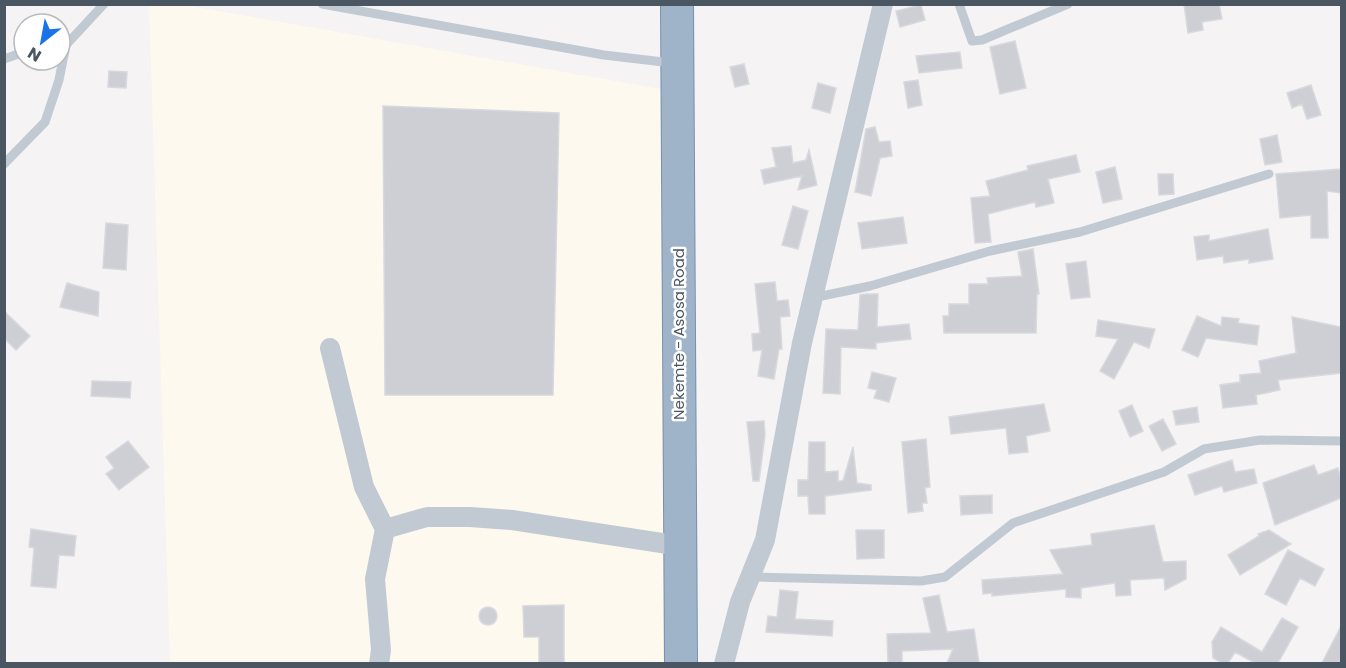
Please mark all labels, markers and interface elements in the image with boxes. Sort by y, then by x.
north arrow [12,12,72,72]
text: N [23,41,46,67]
street label: Nekemte - Asosa Road [668,248,689,420]

